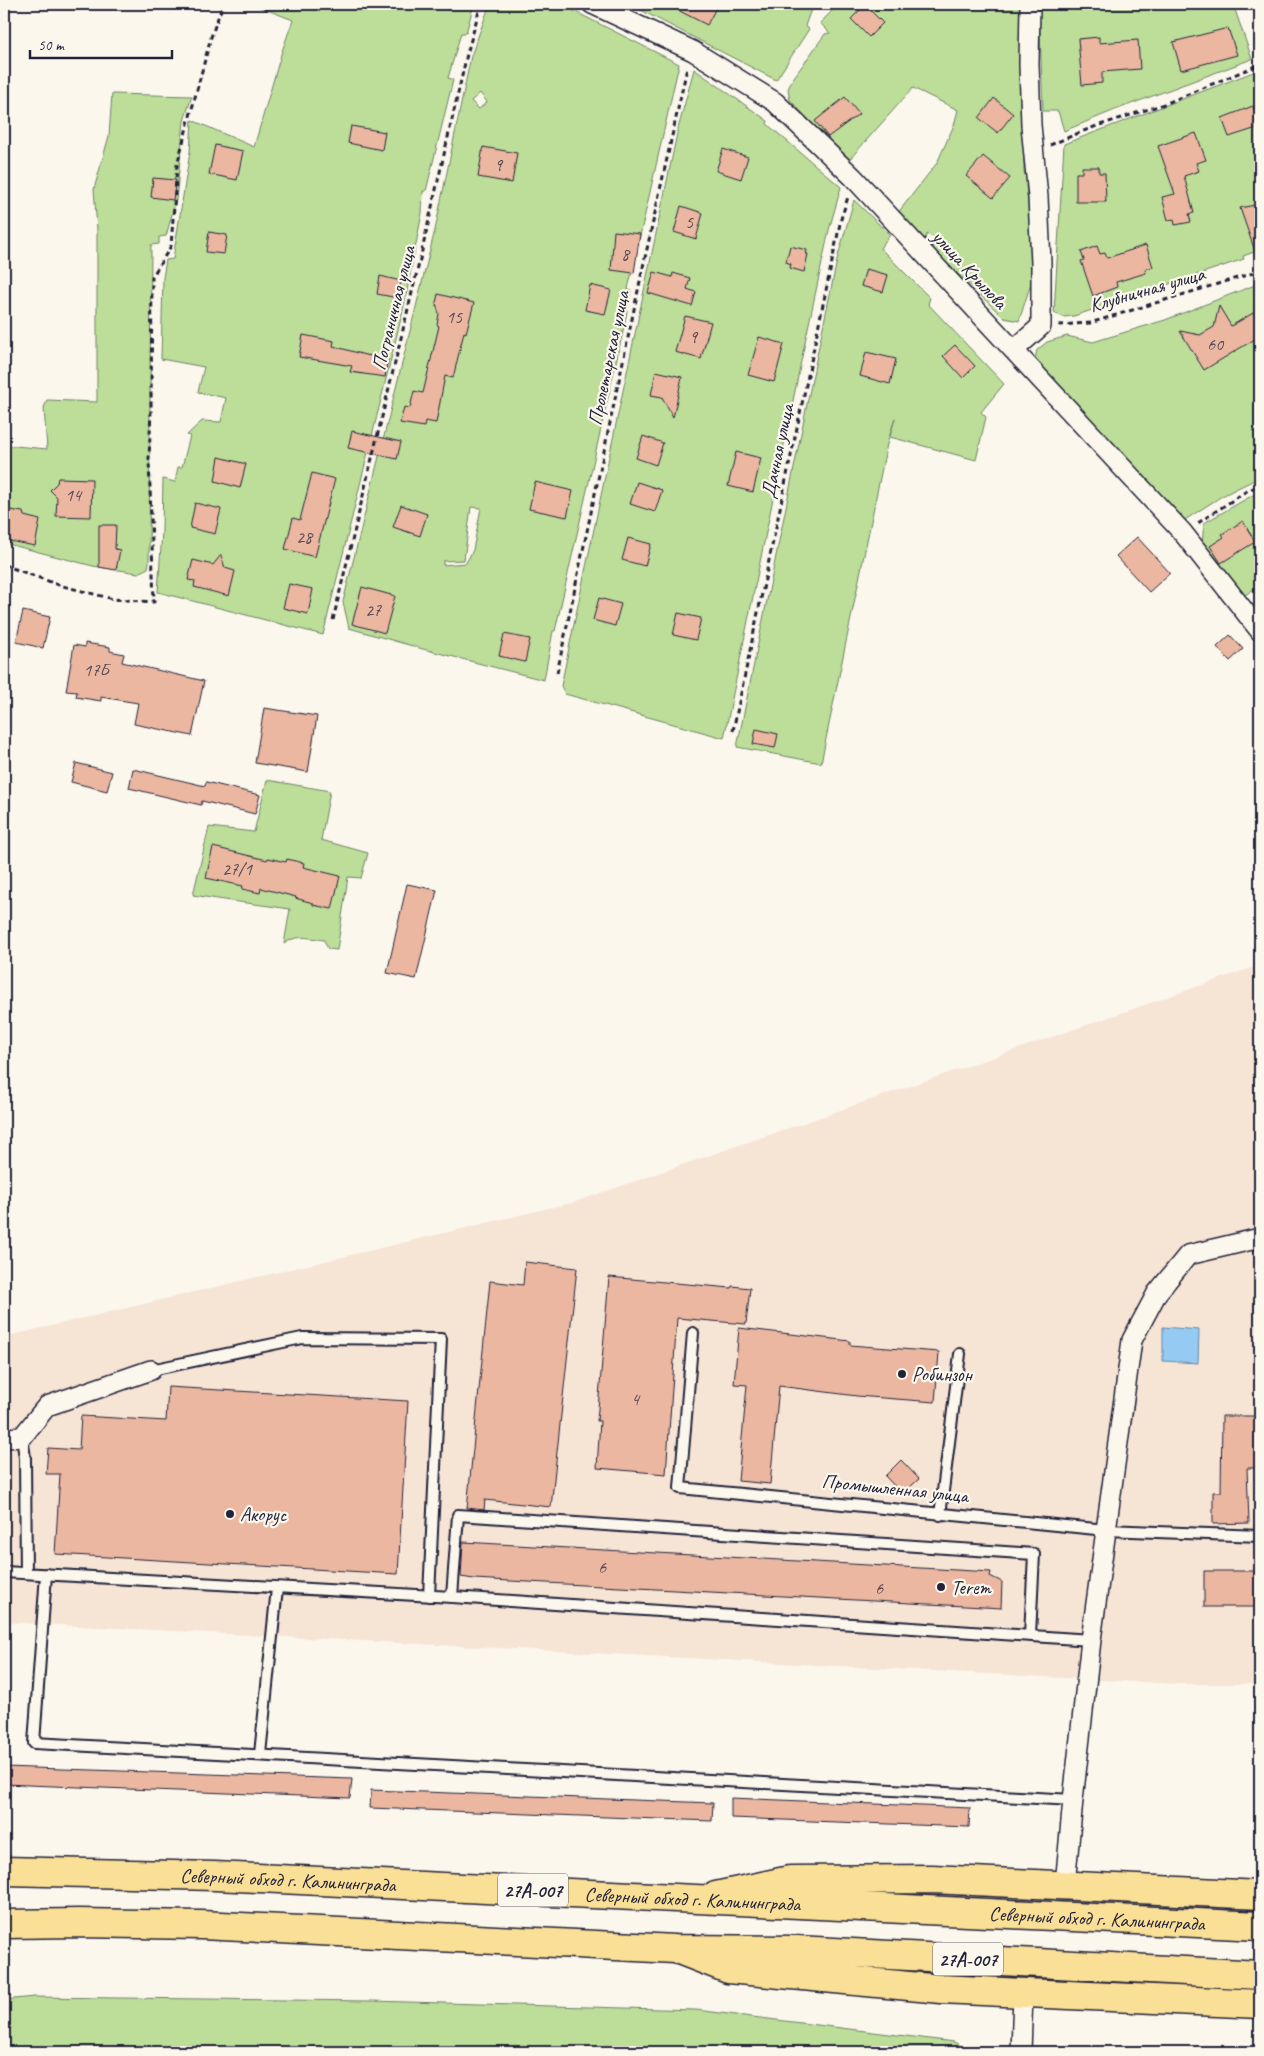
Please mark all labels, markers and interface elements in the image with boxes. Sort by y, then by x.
scale bar [30,28,172,60]
text: 50 m [38,36,65,55]
house number: 9 [494,154,504,176]
house number: 5 [685,211,694,233]
street label: улица Крылова [926,224,1014,316]
street label: Пограничная улица [366,242,421,373]
house number: 8 [621,243,631,265]
street label: Клубничная улица [1087,261,1209,318]
street label: Пролетарская улица [582,287,635,428]
house number: 15 [446,306,463,328]
house number: 9 [689,326,699,348]
house number: 60 [1207,333,1225,355]
street label: Дачная улица [755,400,800,500]
house number: 14 [65,484,83,506]
house number: 28 [296,526,314,548]
house number: 27 [365,599,382,621]
house number: 17Б [83,659,112,681]
house number: 27/1 [222,858,253,880]
place label: Робинзон [912,1362,974,1387]
marker: Робинзон [896,1368,908,1380]
house number: 4 [631,1388,641,1410]
street label: Промышленная улица [821,1468,971,1509]
place label: Акорус [240,1502,287,1527]
marker: Акорус [224,1508,236,1520]
house number: 6 [598,1556,607,1578]
place label: Terem [951,1575,993,1600]
house number: 6 [875,1577,884,1599]
marker: Terem [935,1581,947,1593]
street label: Северный обход г. Калининграда [180,1863,398,1898]
road number: 27А-007 [498,1874,568,1906]
street label: Северный обход г. Калининграда [584,1882,803,1917]
street label: Северный обход г. Калининграда [989,1901,1207,1936]
road number: 27А-007 [933,1942,1003,1976]

